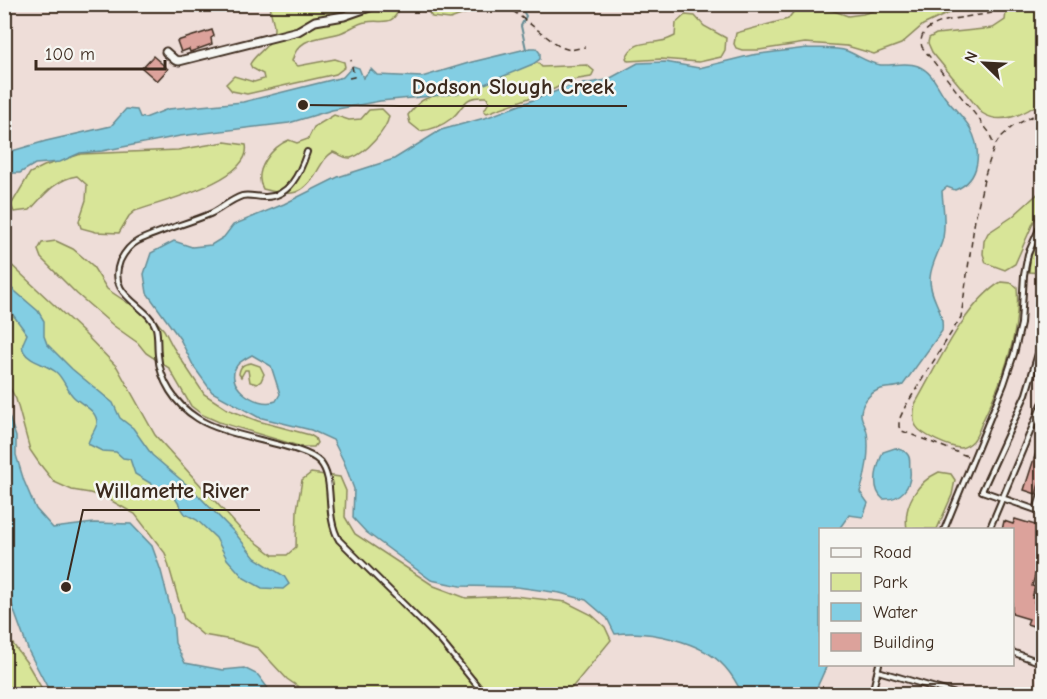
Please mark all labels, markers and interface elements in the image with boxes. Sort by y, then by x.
scale bar [36,33,165,71]
north arrow [954,33,1014,93]
text: 100 m [45,44,95,65]
text: N [961,49,982,66]
callout: Dodson Slough Creek [400,66,627,106]
text: Dodson Slough Creek [412,74,614,100]
callout: Willamette River [83,470,260,510]
text: Willamette River [95,478,249,504]
legend [819,528,1014,666]
text: Road [873,542,912,563]
text: Park [873,572,908,593]
text: Water [873,602,918,623]
text: Building [873,632,935,653]

